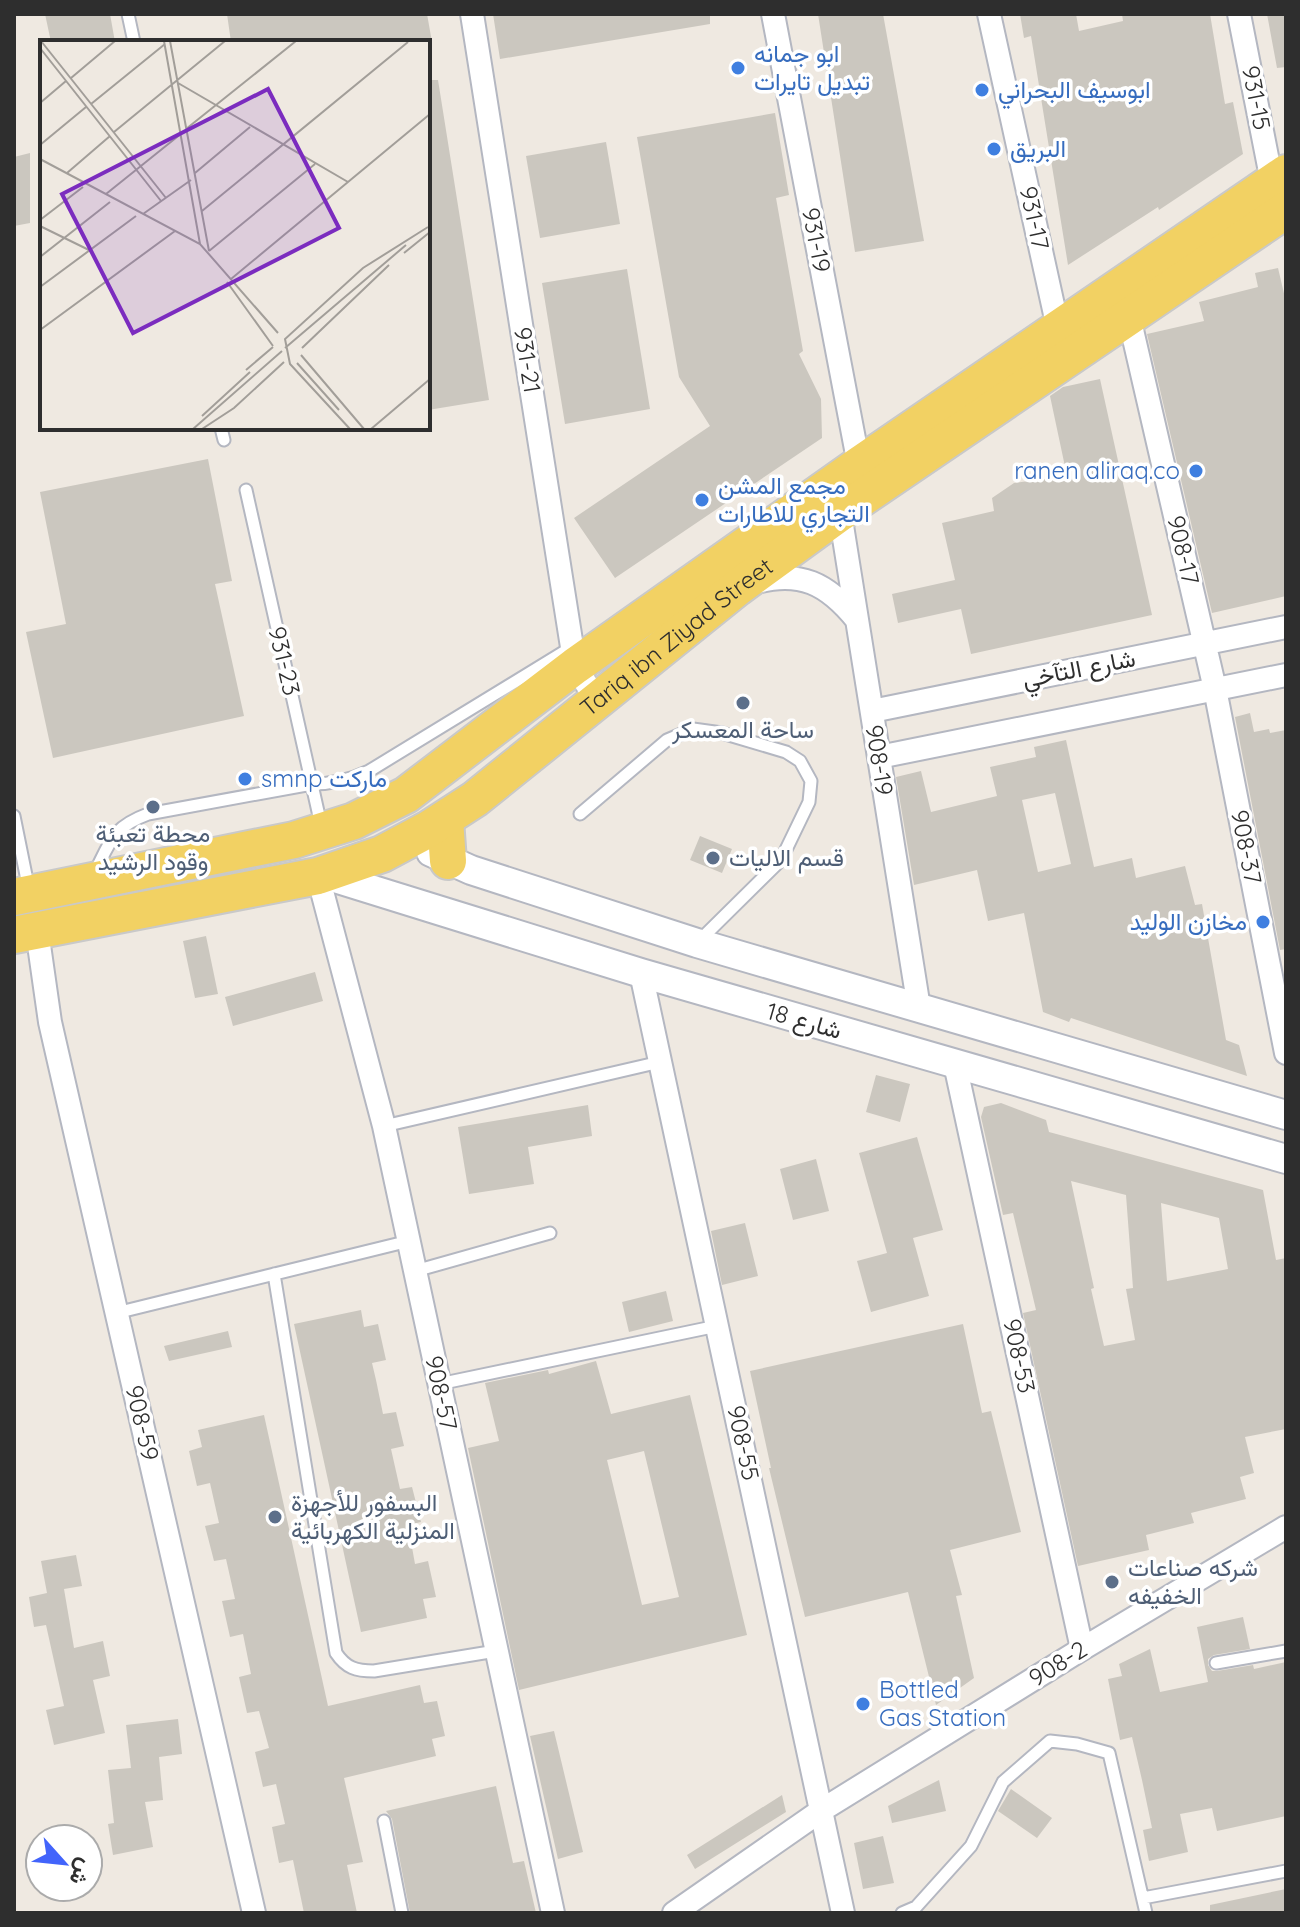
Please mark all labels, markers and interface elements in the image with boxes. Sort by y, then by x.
place label: ابو جمانه تبديل تايرات [754,38,870,97]
inset map [40,40,430,430]
marker: ابو جمانه تبديل تايرات [729,59,747,77]
street label: 931-15 [1236,63,1278,133]
place label: ابوسيف البحراني [998,74,1151,109]
marker: ابوسيف البحراني [973,81,991,99]
place label: البريق [1010,133,1066,164]
marker: البريق [985,140,1003,158]
street label: 931-17 [1014,183,1056,252]
street label: 931-19 [796,205,838,275]
street label: 931-21 [508,325,548,395]
place label: ranen aliraq.co [1014,455,1180,485]
marker: ranen aliraq.co [1187,462,1205,480]
place label: مجمع المشن التجاري للاطارات [718,470,870,533]
marker: مجمع المشن التجاري للاطارات [693,491,711,509]
street label: 908-17 [1161,512,1206,587]
street label: Tariq ibn Ziyad Street [574,551,778,722]
street label: 931-23 [262,623,307,698]
street label: شارع التآخي [1020,642,1139,699]
marker: ساحة المعسكر [734,694,752,712]
place label: ساحة المعسكر [671,714,814,745]
street label: 908-19 [860,722,900,797]
place label: smnp ماركت [261,763,387,794]
marker: smnp ماركت [236,770,254,788]
marker: محطة تعبئة وقود الرشيد [144,798,162,816]
street label: 908-37 [1225,807,1269,886]
place label: محطة تعبئة وقود الرشيد [96,818,210,877]
place label: قسم الاليات [729,842,844,874]
marker: قسم الاليات [704,849,722,867]
place label: مخازن الوليد [1130,906,1247,937]
marker: مخازن الوليد [1254,913,1272,931]
street label: شارع 18 [763,995,845,1047]
street label: 908-53 [997,1316,1043,1396]
street label: 908-57 [419,1353,464,1433]
street label: 908-59 [120,1382,166,1463]
street label: 908-55 [721,1402,767,1483]
place label: البسفور للأجهزة المنزلية الكهربائية [291,1487,455,1546]
marker: البسفور للأجهزة المنزلية الكهربائية [266,1508,284,1526]
place label: شركه صناعات الخفيفه [1128,1552,1258,1610]
marker: شركه صناعات الخفيفه [1103,1573,1121,1591]
street label: 908-2 [1023,1634,1092,1693]
place label: Bottled Gas Station [879,1674,1006,1732]
marker: Bottled Gas Station [854,1695,872,1713]
north arrow [24,1823,104,1903]
text: ش [63,1854,100,1890]

